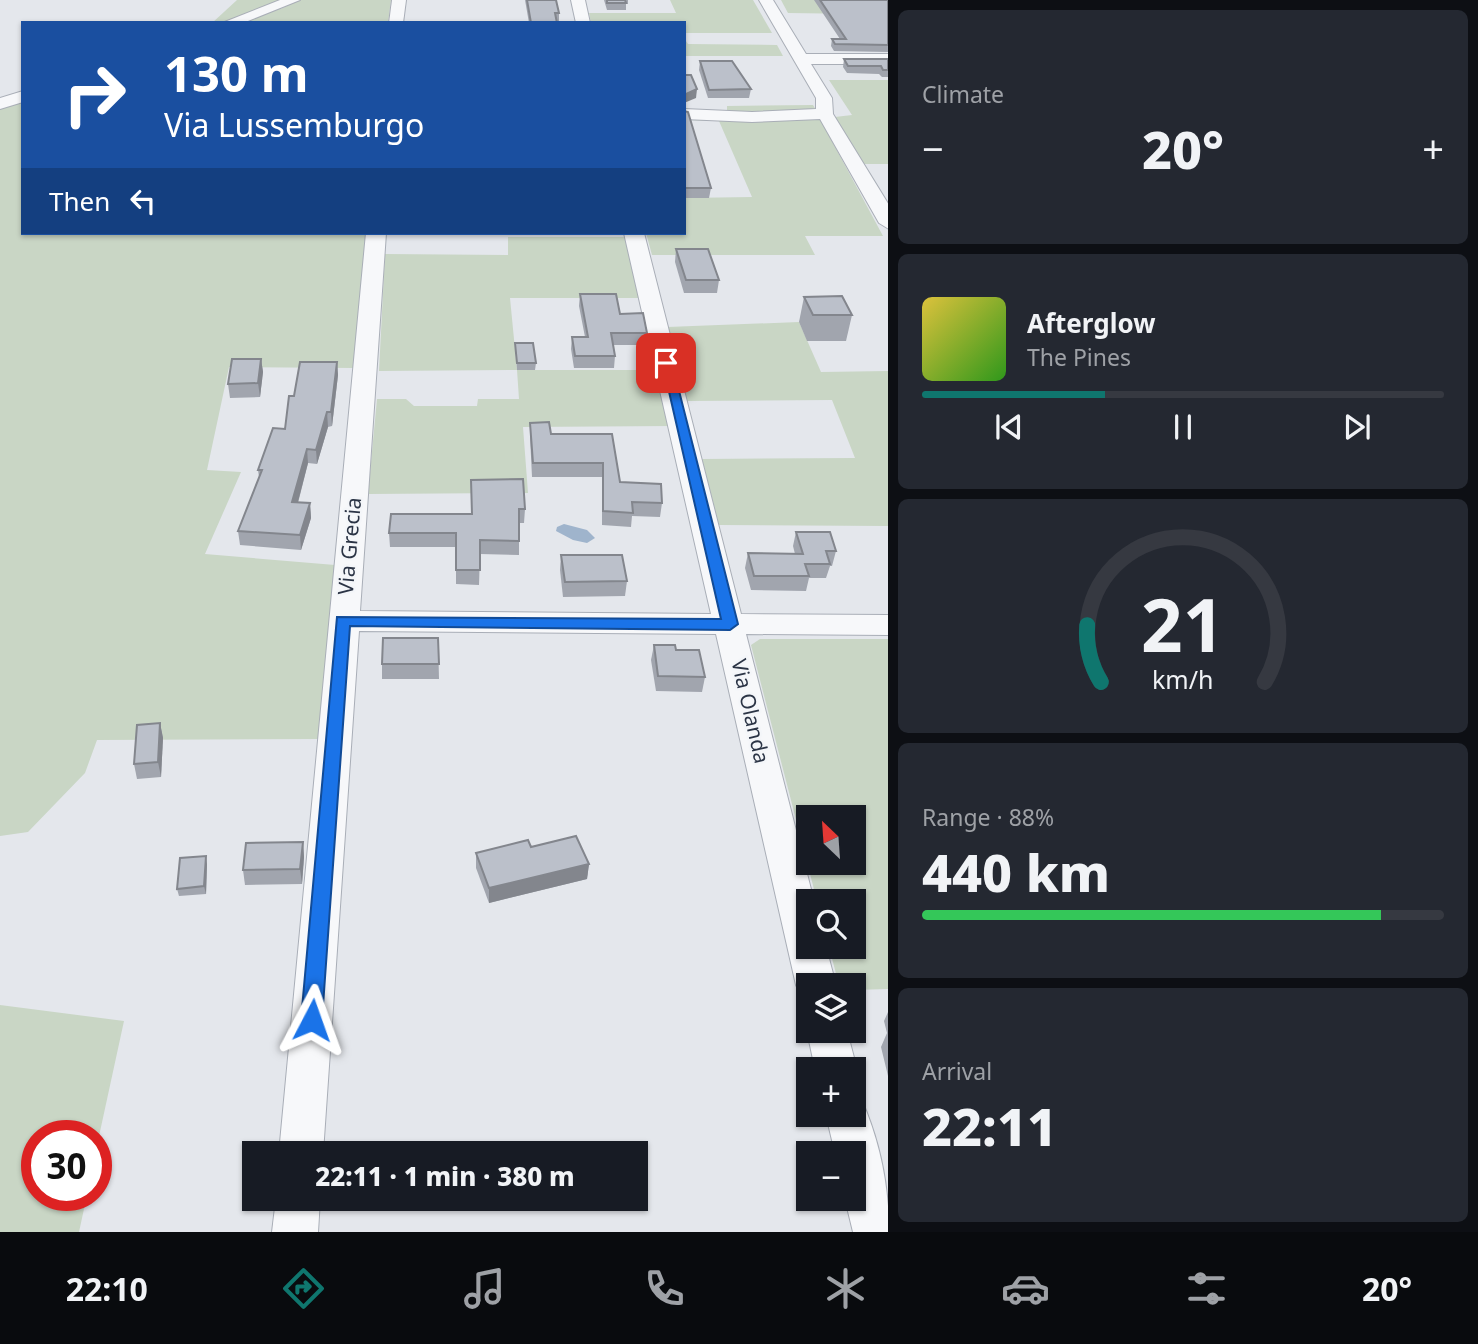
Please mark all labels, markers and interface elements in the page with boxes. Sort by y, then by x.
text: 130 m [164,40,309,106]
icon: right [49,49,140,140]
text: Climate [922,78,1004,110]
text: Via Lussemburgo [164,103,424,146]
text: 20° [1142,113,1224,184]
text: − [922,122,944,174]
text: + [1422,122,1444,174]
icon: left [124,182,162,220]
text: Then [49,183,110,219]
text: Afterglow [1027,305,1155,341]
pin [636,333,696,393]
text: The Pines [1027,341,1131,373]
icon: arrive [647,344,685,382]
icon: previous [990,408,1028,446]
icon: pause [1164,408,1202,446]
icon: next [1338,408,1376,446]
street label: Via Grecia [331,496,367,596]
text: 21 [1141,574,1225,673]
street label: Via Olanda [725,656,777,766]
text: km/h [1152,662,1214,696]
text: Range · 88% [922,801,1054,833]
north arrow [796,805,866,875]
map controls [796,805,866,1211]
text: 440 km [922,836,1110,907]
button: search [796,889,866,959]
button: layers [796,973,866,1043]
position arrow [275,983,349,1057]
text: Arrival [922,1055,992,1087]
button: + [796,1057,866,1127]
text: 22:11 [922,1090,1057,1161]
speed limit sign: 30 [21,1120,112,1211]
button: − [796,1141,866,1211]
text: 22:11 · 1 min · 380 m [315,1158,575,1194]
icon: directions [279,1264,328,1313]
icon: music [460,1264,509,1313]
icon: phone [640,1264,689,1313]
icon: climate [821,1264,870,1313]
icon: car [1001,1264,1050,1313]
icon: filters [1182,1264,1231,1313]
text: 22:10 [66,1267,148,1310]
text: 20° [1362,1267,1412,1310]

